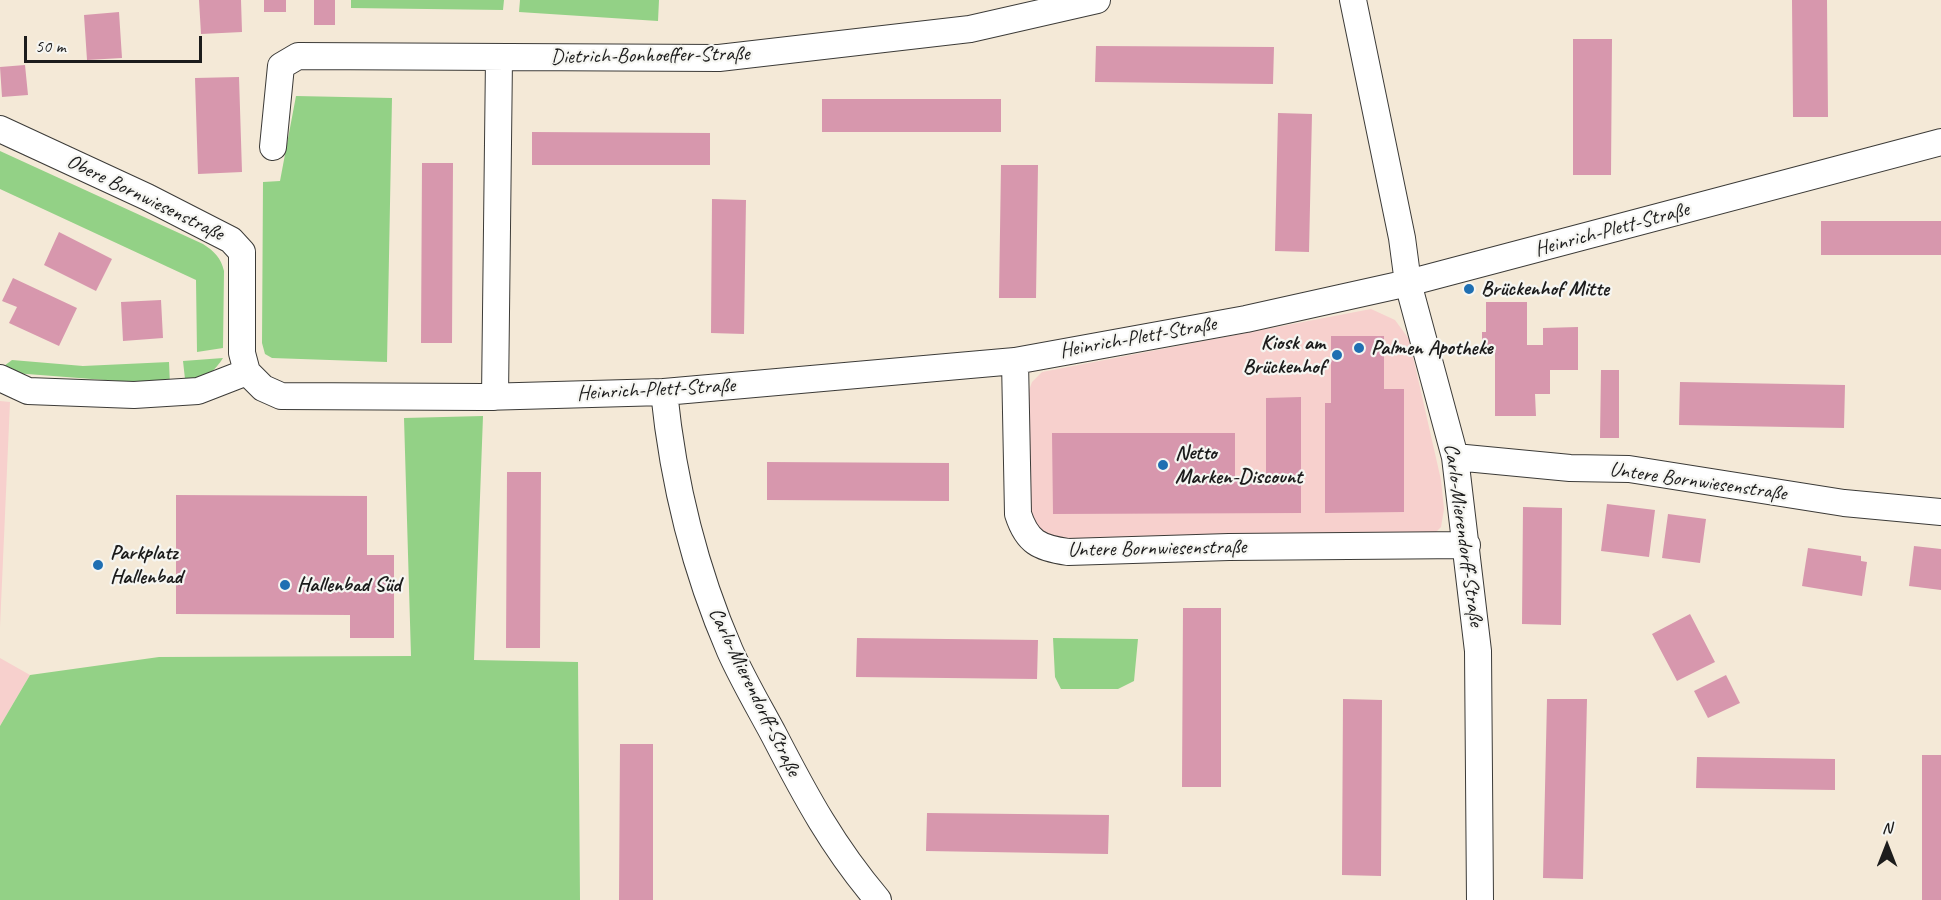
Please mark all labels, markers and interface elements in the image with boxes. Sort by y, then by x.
scale bar [27,24,206,62]
text: 50 m [35,35,66,57]
street label: Dietrich-Bonhoeffer-Straße [550,42,750,70]
street label: Obere Bornwiesenstraße [62,149,228,247]
street label: Heinrich-Plett-Straße [1532,197,1692,263]
place label: Brückenhof Mitte [1481,276,1609,302]
marker: Brückenhof Mitte [1462,282,1476,296]
street label: Heinrich-Plett-Straße [1058,312,1218,364]
place label: Kiosk am Brückenhof [1243,330,1325,380]
place label: Palmen Apotheke [1371,335,1493,361]
marker: Palmen Apotheke [1352,341,1366,355]
marker: Kiosk am Brückenhof [1330,348,1344,362]
street label: Heinrich-Plett-Straße [576,373,736,407]
place label: Netto Marken-Discount [1175,440,1302,490]
street label: Carlo-Mierendorff-Straße [1438,442,1488,628]
street label: Untere Bornwiesenstraße [1608,457,1788,507]
marker: Netto Marken-Discount [1156,458,1170,472]
street label: Untere Bornwiesenstraße [1068,535,1246,563]
place label: Parkplatz Hallenbad [110,540,182,590]
marker: Parkplatz Hallenbad [91,558,105,572]
place label: Hallenbad Süd [297,572,401,598]
marker: Hallenbad Süd [278,578,292,592]
street label: Carlo-Mierendorff-Straße [702,604,806,780]
north arrow [1857,816,1917,876]
text: N [1882,818,1892,838]

